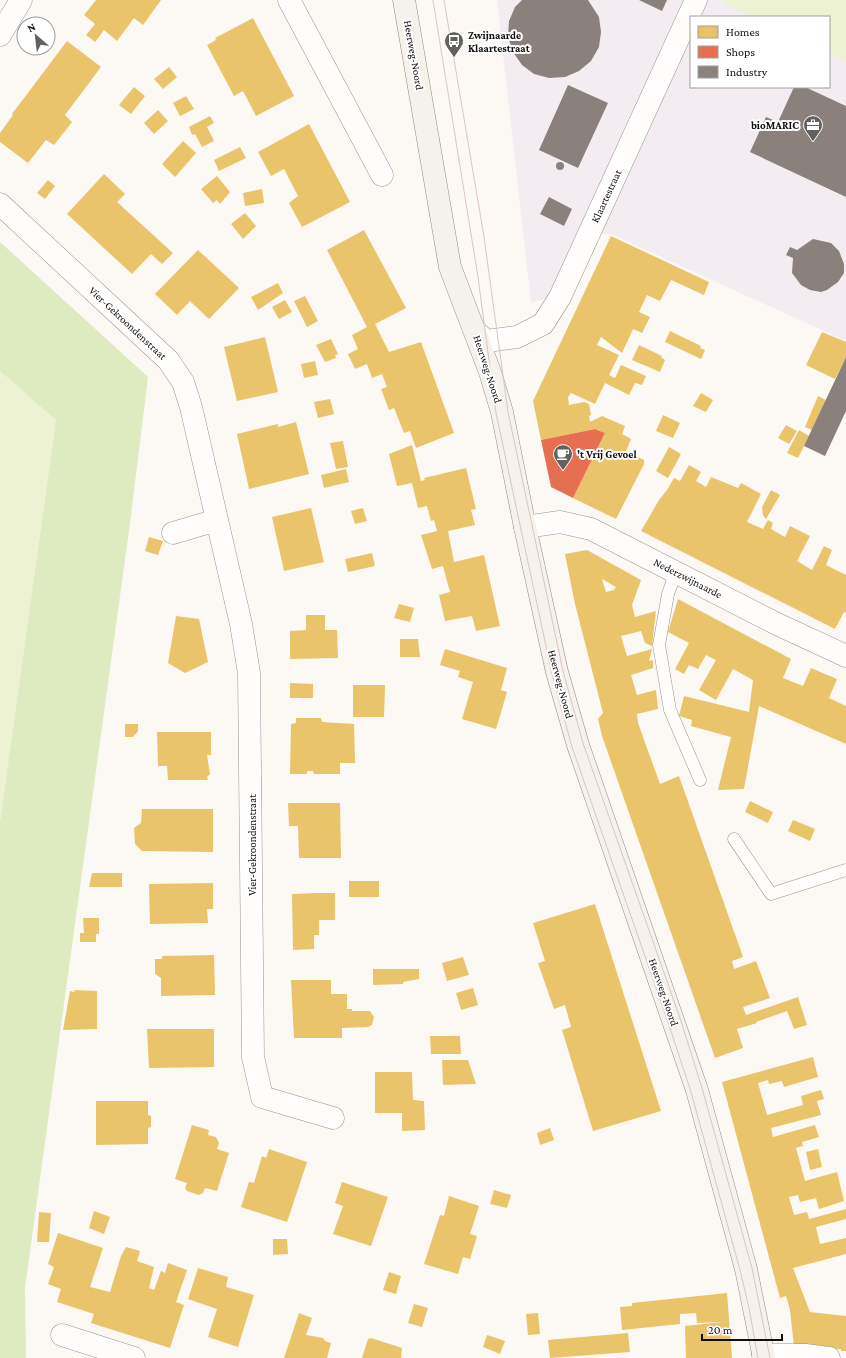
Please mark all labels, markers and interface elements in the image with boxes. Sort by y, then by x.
north arrow [16,16,56,56]
legend [690,16,830,88]
street label: Heerweg-Noord [401,19,426,91]
text: N [25,20,38,34]
text: Homes [726,25,760,39]
place label: Zwijnaarde Klaartestraat [468,29,530,54]
bus stop icon: Zwijnaarde Klaartestraat [443,30,465,58]
text: Shops [726,45,755,59]
text: Industry [726,65,768,79]
office icon: bioMARIC [802,114,824,142]
place label: bioMARIC [750,119,799,131]
street label: Klaartestraat [588,167,624,224]
street label: Vier-Gekroondenstraat [87,284,169,362]
street label: Heerweg-Noord [470,334,505,405]
cafe icon: 't Vrij Gevoel [552,443,574,471]
place label: 't Vrij Gevoel [577,448,637,461]
street label: Nederzwijnaarde [651,556,724,601]
street label: Heerweg-Noord [545,648,576,720]
street label: Vier-Gekroondenstraat [246,794,258,896]
street label: Heerweg-Noord [646,957,681,1028]
scale bar [702,1316,782,1342]
text: 20 m [708,1323,733,1337]

